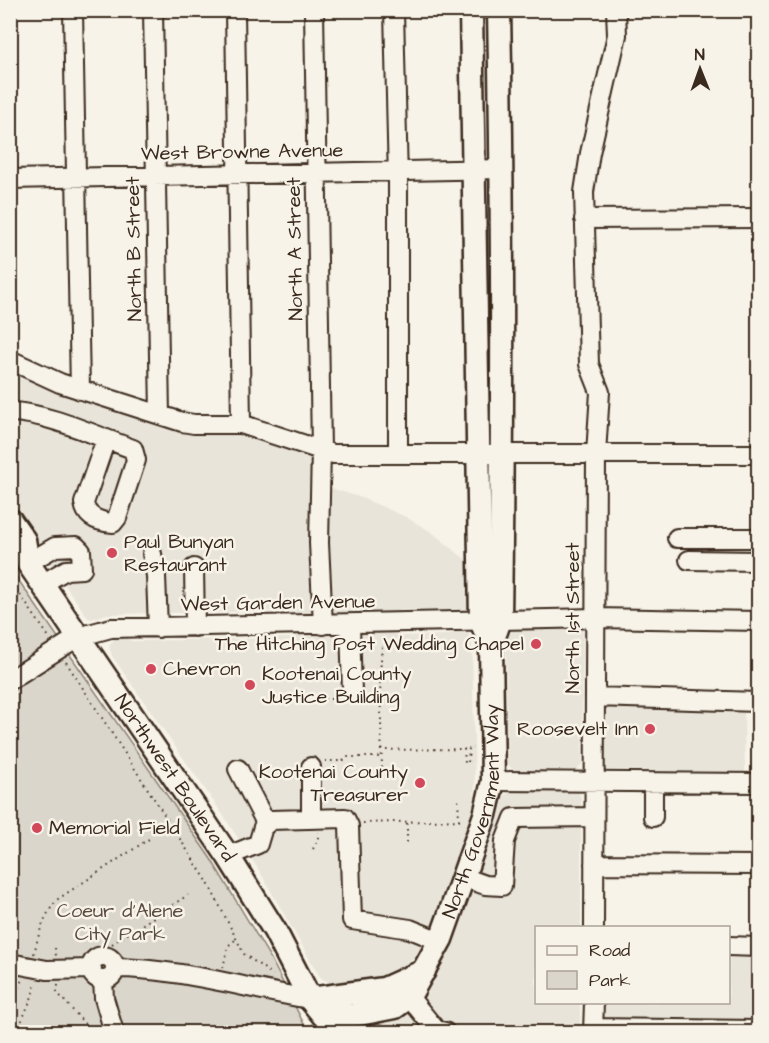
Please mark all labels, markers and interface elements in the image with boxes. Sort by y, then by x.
north arrow [670,39,730,99]
text: N [695,44,705,66]
street label: West Browne Avenue [141,136,344,168]
street label: North B Street [119,176,149,322]
street label: North A Street [280,177,310,321]
place label: Paul Bunyan Restaurant [124,528,234,579]
street label: North 1st Street [559,542,587,694]
marker: Paul Bunyan Restaurant [105,546,119,560]
street label: West Garden Avenue [180,587,376,619]
place label: The Hitching Post Wedding Chapel [215,630,524,659]
marker: The Hitching Post Wedding Chapel [529,637,543,651]
place label: Chevron [163,655,241,683]
place label: Kootenai County Justice Building [262,660,411,712]
marker: Chevron [144,662,158,676]
marker: Kootenai County Justice Building [243,678,257,692]
street label: Northwest Boulevard [107,688,242,867]
street label: North Government Way [435,704,507,922]
place label: Roosevelt Inn [517,715,638,743]
marker: Roosevelt Inn [643,722,657,736]
place label: Kootenai County Treasurer [259,758,408,809]
marker: Kootenai County Treasurer [413,776,427,790]
place label: Memorial Field [49,814,180,842]
marker: Memorial Field [30,821,44,835]
park label: Coeur d'Alene City Park [57,897,183,949]
legend [535,926,730,1004]
text: Road [589,938,630,963]
text: Park [589,968,631,993]

